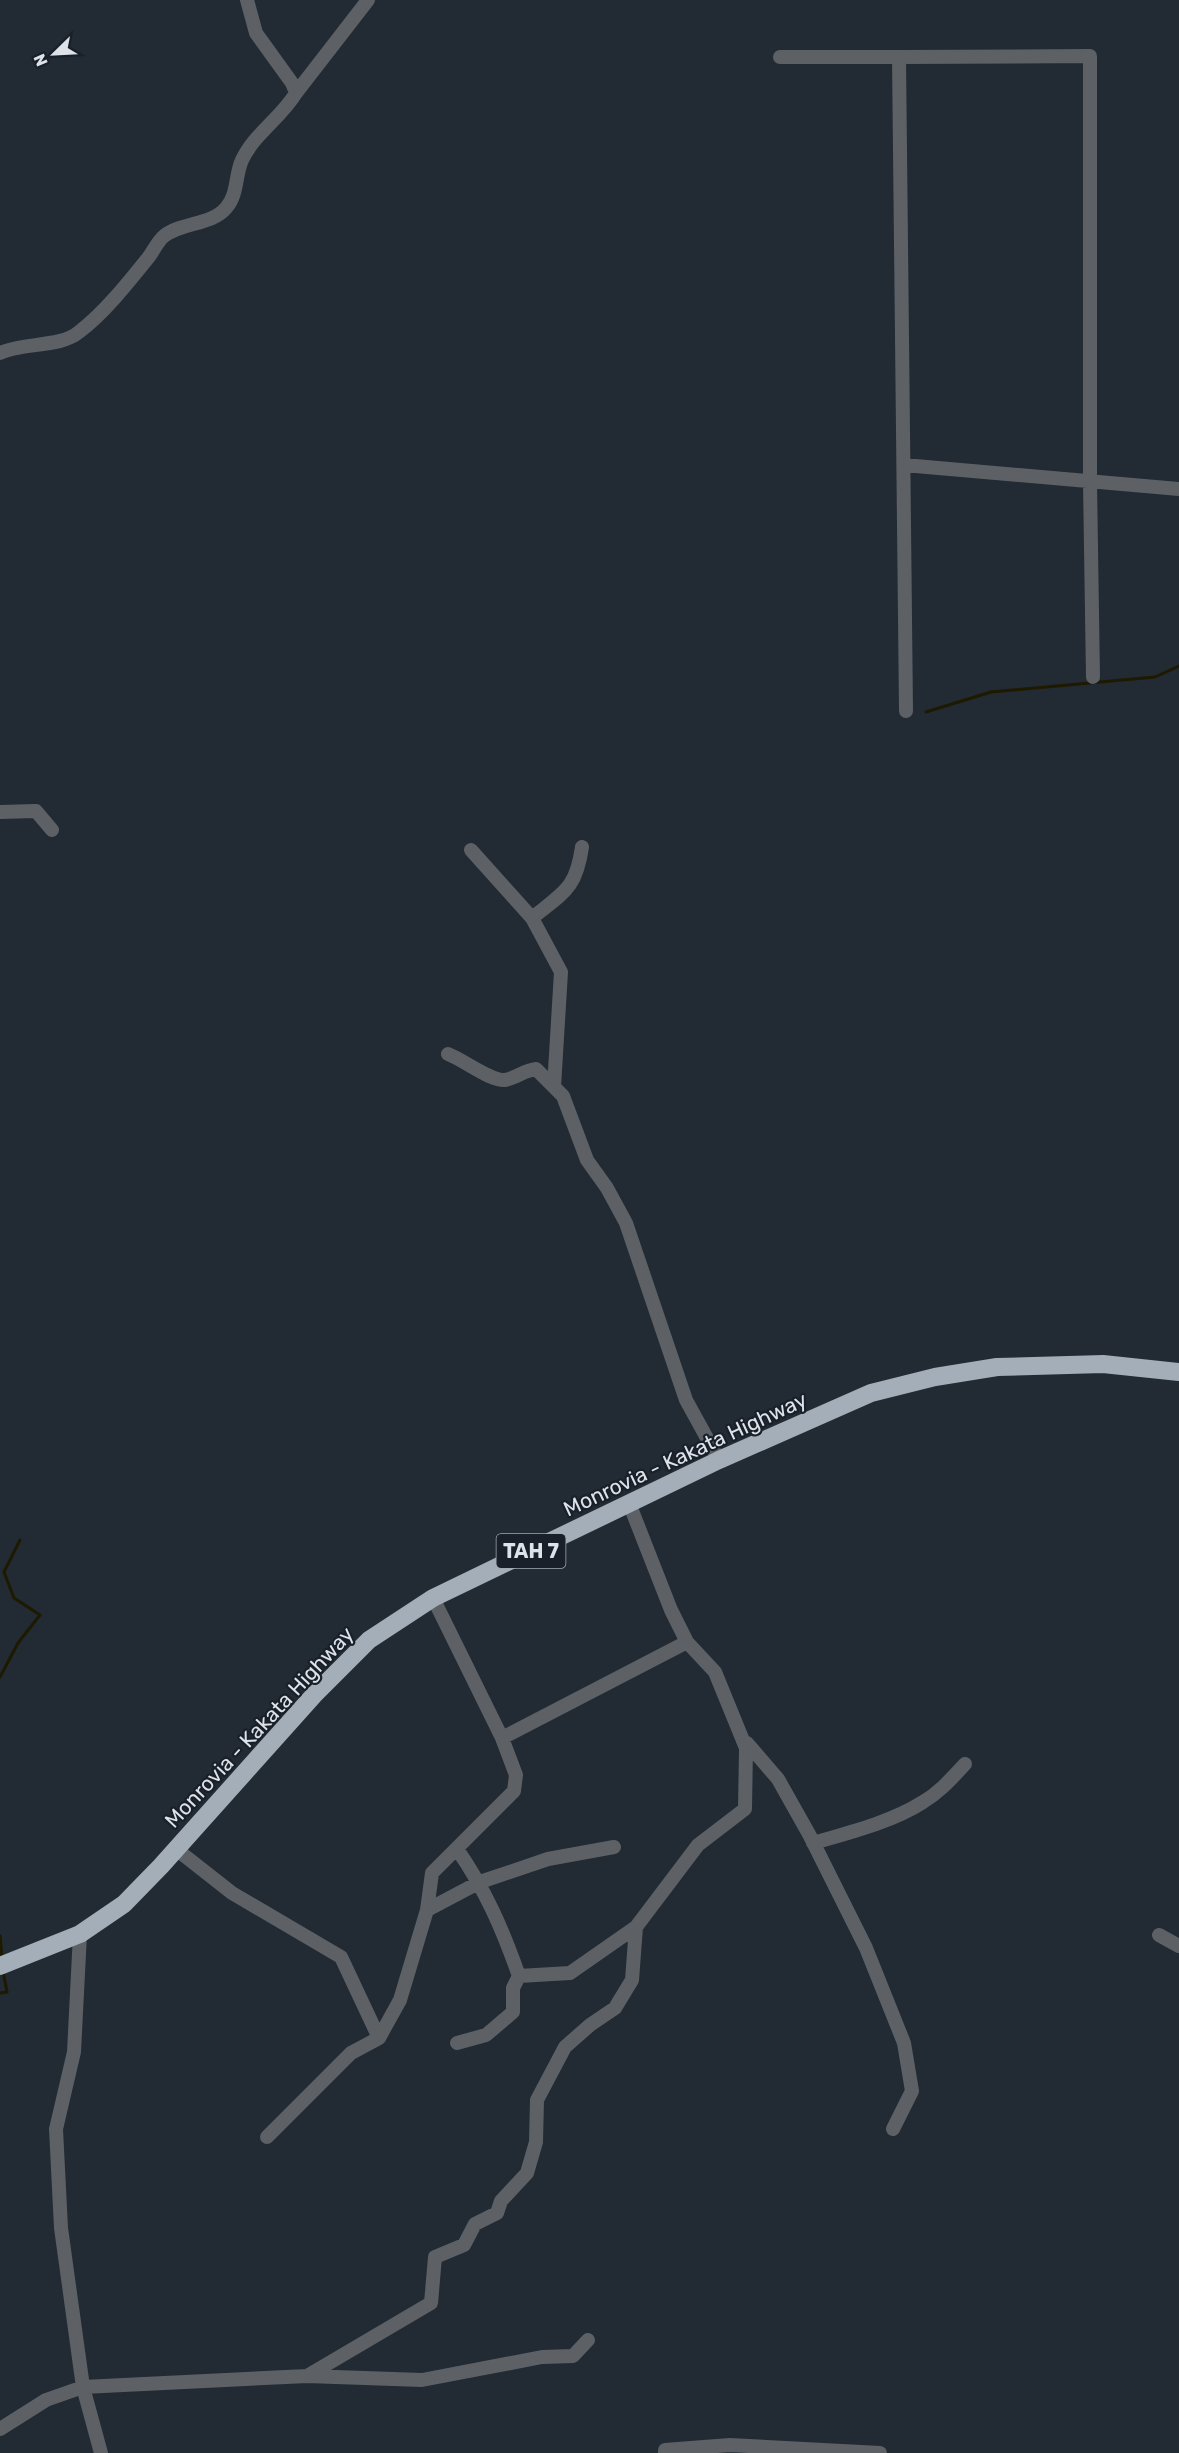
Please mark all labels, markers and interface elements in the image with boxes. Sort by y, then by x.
north arrow [24,24,84,84]
text: N [30,51,52,69]
street label: Monrovia - Kakata Highway [559,1386,811,1521]
road number: TAH 7 [496,1534,566,1568]
street label: Monrovia - Kakata Highway [159,1621,359,1833]

